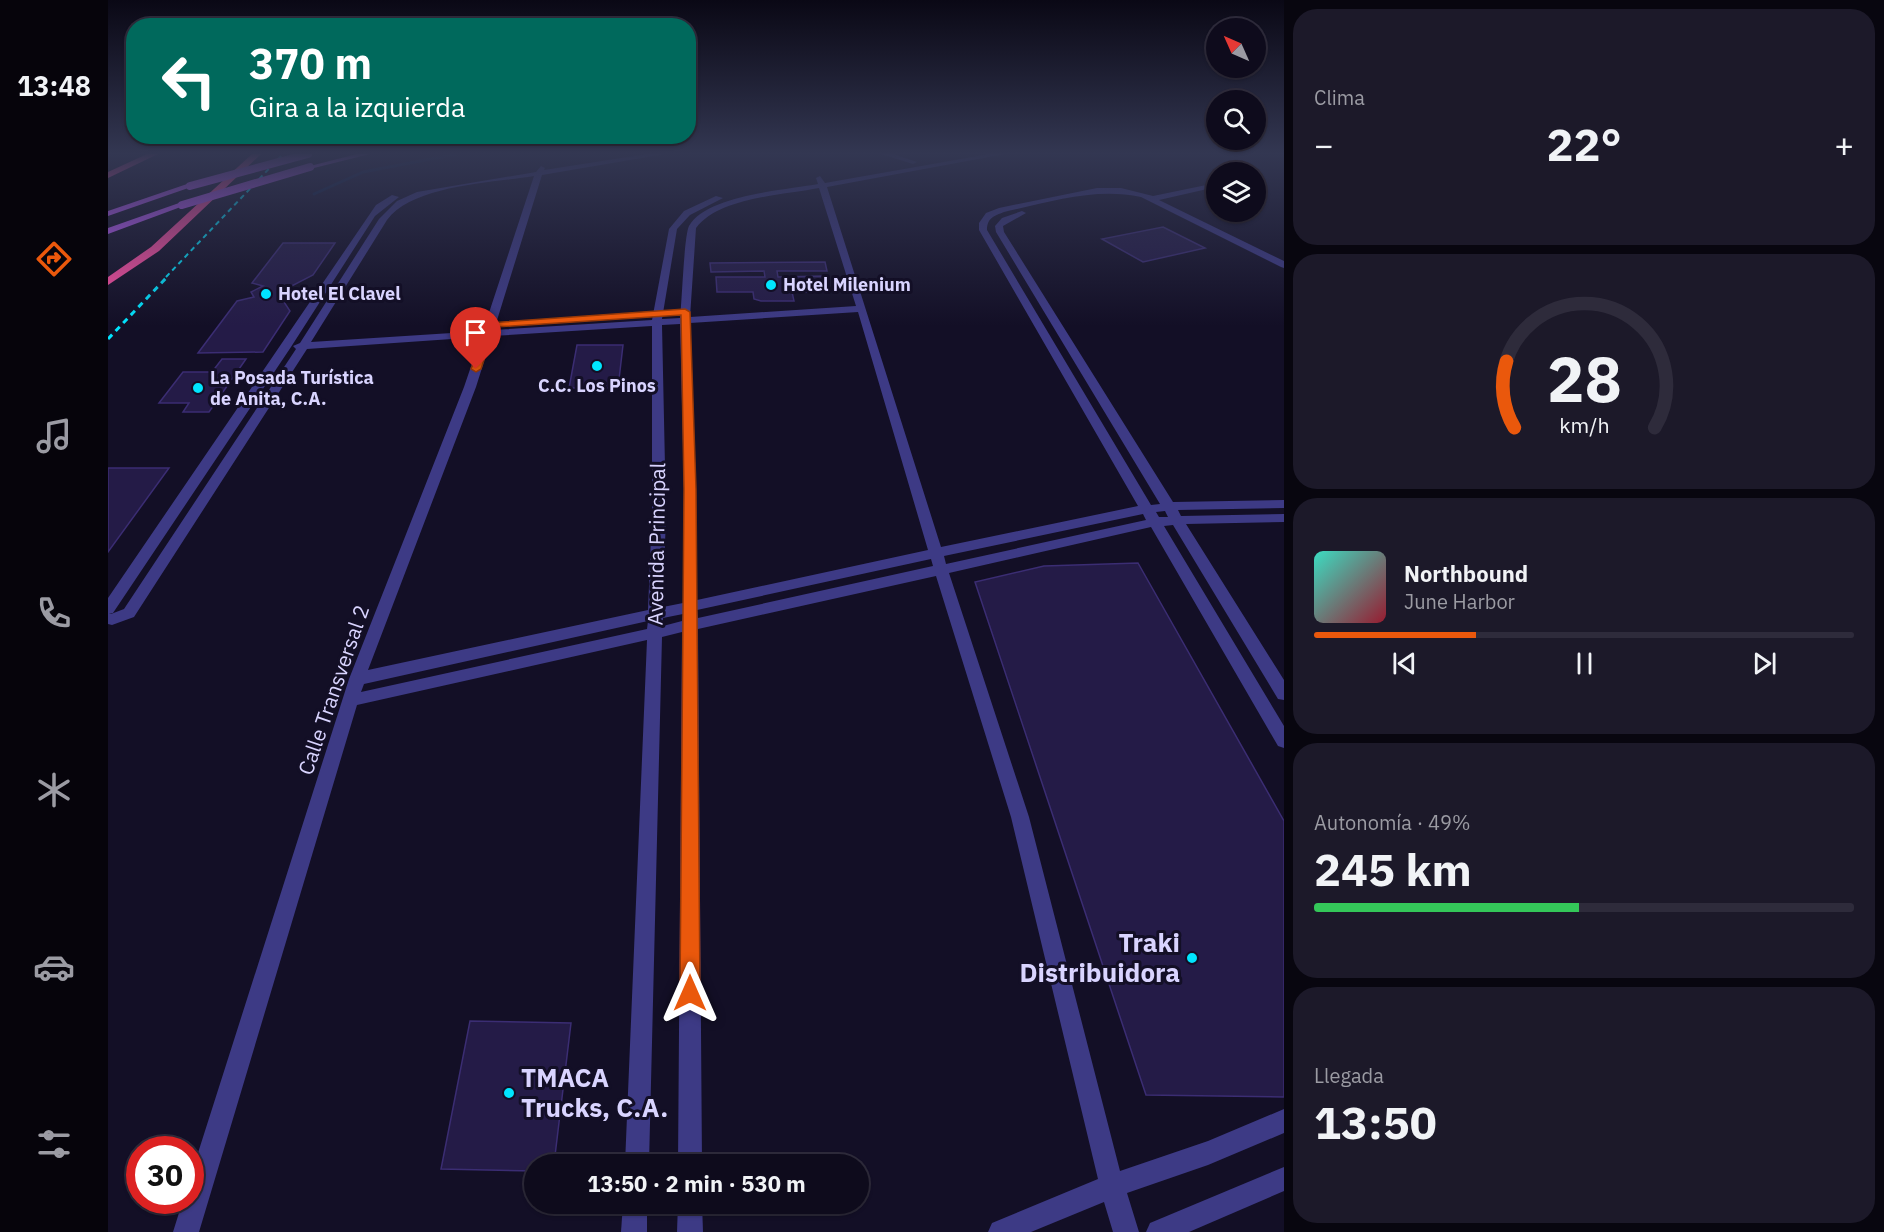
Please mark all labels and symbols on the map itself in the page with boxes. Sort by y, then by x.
north arrow [1206,18,1266,78]
place label: Hotel Milenium [783,273,911,296]
marker: Hotel Milenium [764,278,778,292]
place label: Hotel El Clavel [278,282,401,305]
marker: Hotel El Clavel [259,287,273,301]
pin [450,307,501,369]
marker: C.C. Los Pinos [590,359,604,373]
place label: La Posada Turística de Anita, C.A. [210,366,374,410]
place label: C.C. Los Pinos [538,374,656,397]
marker: La Posada Turística de Anita, C.A. [191,381,205,395]
street label: Avenida Principal [641,462,671,626]
street label: Calle Transversal 2 [291,601,375,778]
place label: Traki Distribuidora [1020,925,1180,989]
marker: Traki Distribuidora [1185,951,1199,965]
position arrow [658,961,722,1025]
place label: TMACA Trucks, C.A. [521,1060,668,1124]
marker: TMACA Trucks, C.A. [502,1086,516,1100]
speed limit sign: 30 [126,1136,204,1214]

